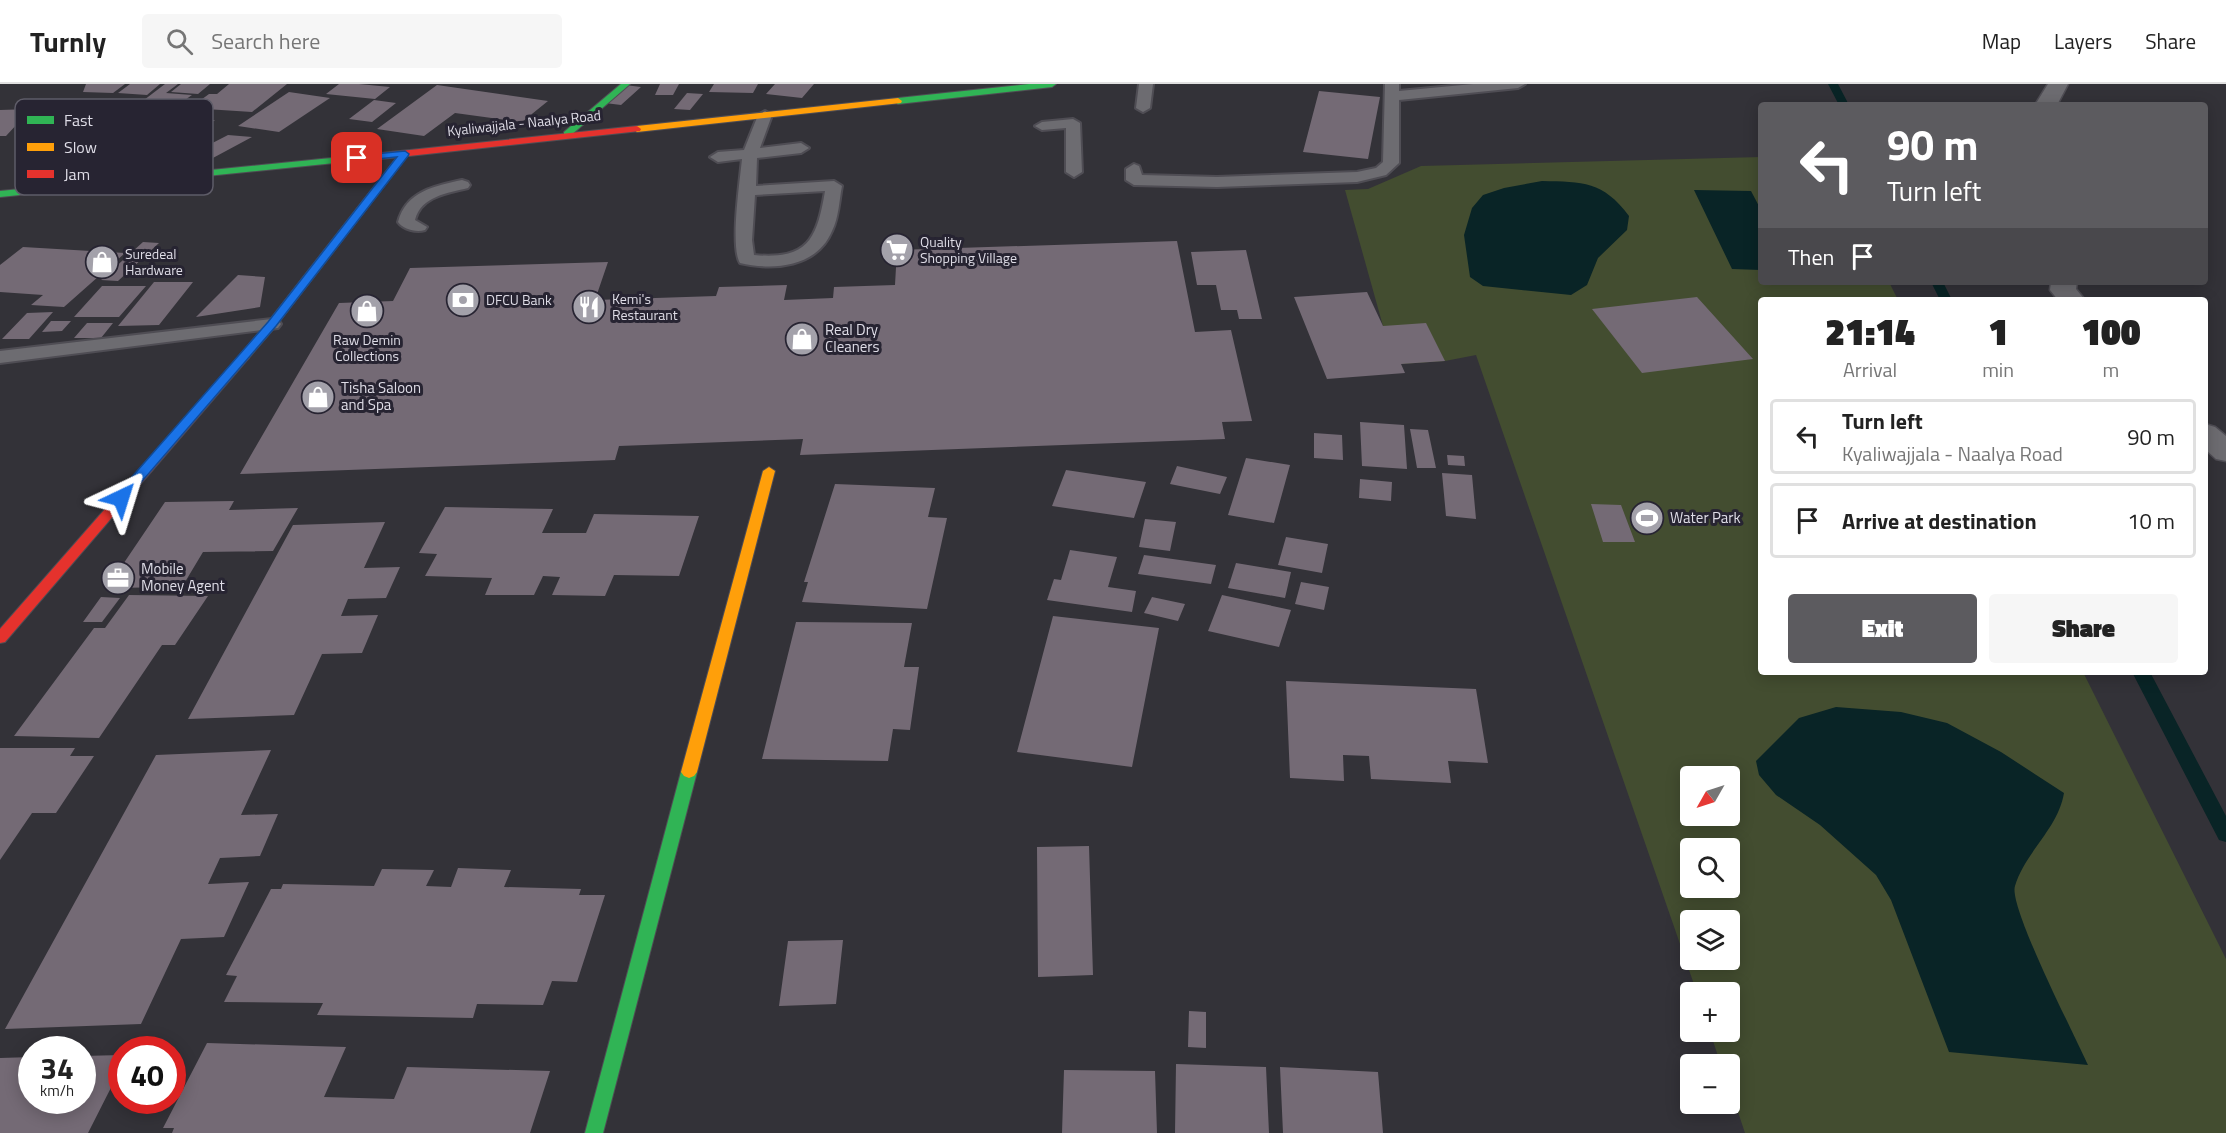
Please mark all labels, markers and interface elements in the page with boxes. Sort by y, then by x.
search box [142,14,562,68]
text: Turnly [30,20,106,63]
text: Search here [211,24,320,58]
icon: search [163,25,196,58]
text: Map [1982,25,2021,57]
text: Layers [2054,25,2112,57]
text: Share [2145,25,2196,57]
legend [15,99,213,195]
street label: Kyaliwajjala - Naalya Road [446,104,602,141]
text: Fast [64,108,93,132]
text: 90 m [1887,112,1979,176]
icon: left [1788,126,1866,204]
pin [331,132,382,183]
text: Slow [64,135,97,159]
icon: arrive [340,141,373,174]
text: Jam [64,162,90,186]
text: Turn left [1887,170,1981,211]
place label: Quality Shopping Village [920,231,1017,268]
supermarket icon: Quality Shopping Village [879,232,915,268]
text: Then [1788,240,1834,274]
icon: arrive [1846,240,1879,273]
place label: Suredeal Hardware [125,243,183,280]
shop icon: Suredeal Hardware [84,244,120,280]
bank icon: DFCU Bank [445,282,481,318]
place label: Kemi's Restaurant [612,288,678,325]
place label: DFCU Bank [486,289,552,310]
restaurant icon: Kemi's Restaurant [571,289,607,325]
shop icon: Raw Demin Collections [349,293,385,329]
text: 21:14 [1825,304,1915,359]
text: 1 [1988,304,2008,359]
text: 100 [2081,304,2141,359]
place label: Real Dry Cleaners [825,318,880,358]
shop icon: Real Dry Cleaners [784,321,820,357]
place label: Raw Demin Collections [333,329,401,366]
text: Arrival [1843,354,1897,385]
text: min [1982,354,2014,385]
text: m [2103,354,2119,385]
place label: Tisha Saloon and Spa [341,376,421,416]
shop icon: Tisha Saloon and Spa [300,379,336,415]
text: Turn left [1842,404,1923,438]
icon: left [1791,420,1824,453]
text: 90 m [2127,420,2175,454]
text: Kyaliwajjala - Naalya Road [1842,438,2063,469]
position arrow [89,466,153,530]
sports icon: Water Park [1629,500,1665,536]
icon: arrive [1791,504,1824,537]
text: Arrive at destination [1842,504,2037,538]
text: 10 m [2127,504,2175,538]
place label: Water Park [1670,506,1741,529]
place label: Mobile Money Agent [141,557,226,597]
office icon: Mobile Money Agent [100,560,136,596]
button: Exit [1788,594,1977,663]
button: Share [1989,594,2178,663]
north arrow [1680,766,1740,826]
map controls [1680,766,1740,1114]
button: search [1680,838,1740,898]
button: layers [1680,910,1740,970]
button: + [1680,982,1740,1042]
speed limit sign: 40 [108,1036,186,1114]
text: 34 [40,1045,74,1091]
button: − [1680,1054,1740,1114]
text: km/h [40,1079,74,1102]

